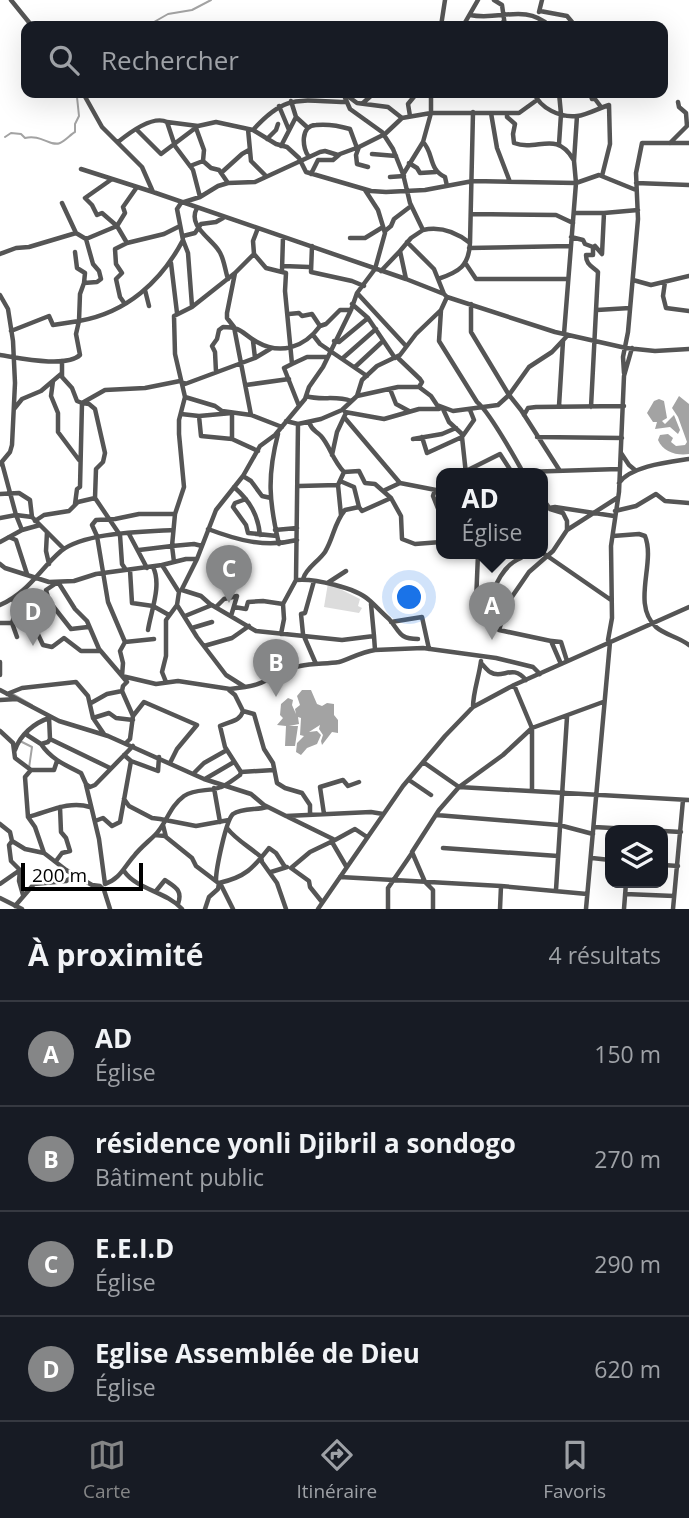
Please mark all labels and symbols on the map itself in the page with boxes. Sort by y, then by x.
pin: C [206,545,252,603]
your location [392,580,426,614]
pin: A [469,582,515,640]
pin: D [10,588,56,646]
pin: B [253,639,299,697]
scale bar [21,860,144,892]

